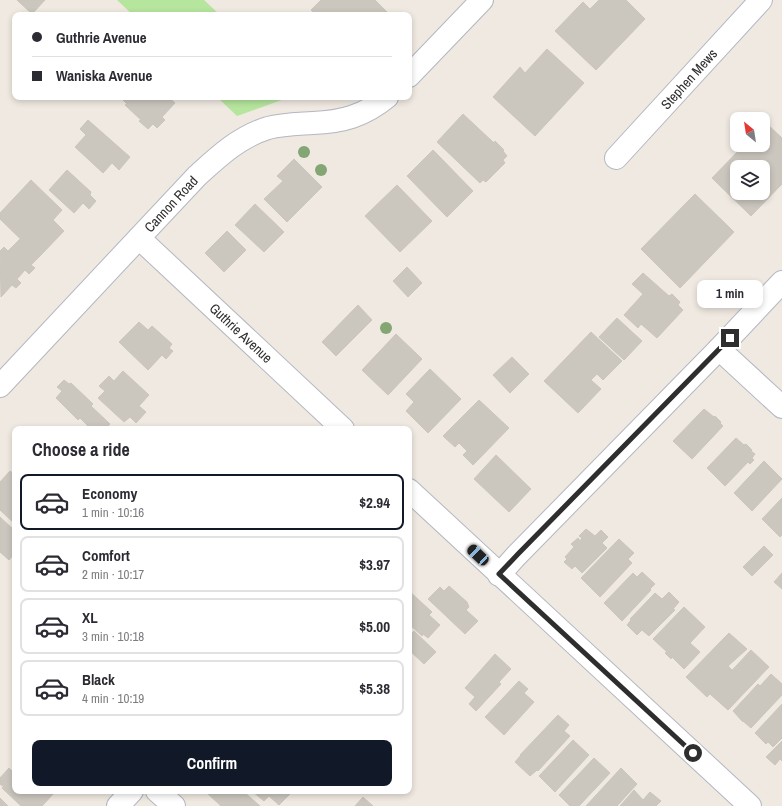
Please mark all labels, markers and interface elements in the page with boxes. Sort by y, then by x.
text: Guthrie Avenue [56,27,147,48]
street label: Stephen Mews [657,45,721,113]
text: Waniska Avenue [56,65,152,86]
north arrow [730,112,770,152]
map controls [730,112,770,200]
button: layers [730,160,770,200]
street label: Cannon Road [140,172,202,236]
callout: 1 min [697,280,763,308]
text: 1 min [716,285,744,302]
street label: Guthrie Avenue [206,299,276,367]
route end [721,329,739,347]
text: Choose a ride [32,437,130,462]
text: Economy [82,483,137,504]
icon: car [34,484,70,520]
text: $2.94 [359,492,390,513]
text: 1 min · 10:16 [82,504,144,521]
car [465,542,491,568]
text: Comfort [82,545,130,566]
icon: car [34,546,70,582]
text: $3.97 [359,554,390,575]
text: 2 min · 10:17 [82,566,144,583]
text: XL [82,607,98,628]
icon: car [34,608,70,644]
text: $5.00 [359,616,390,637]
text: 3 min · 10:18 [82,628,144,645]
text: Black [82,669,115,690]
icon: car [34,670,70,706]
text: $5.38 [359,678,390,699]
text: 4 min · 10:19 [82,690,144,707]
button: Confirm [32,740,392,786]
route start [684,744,702,762]

